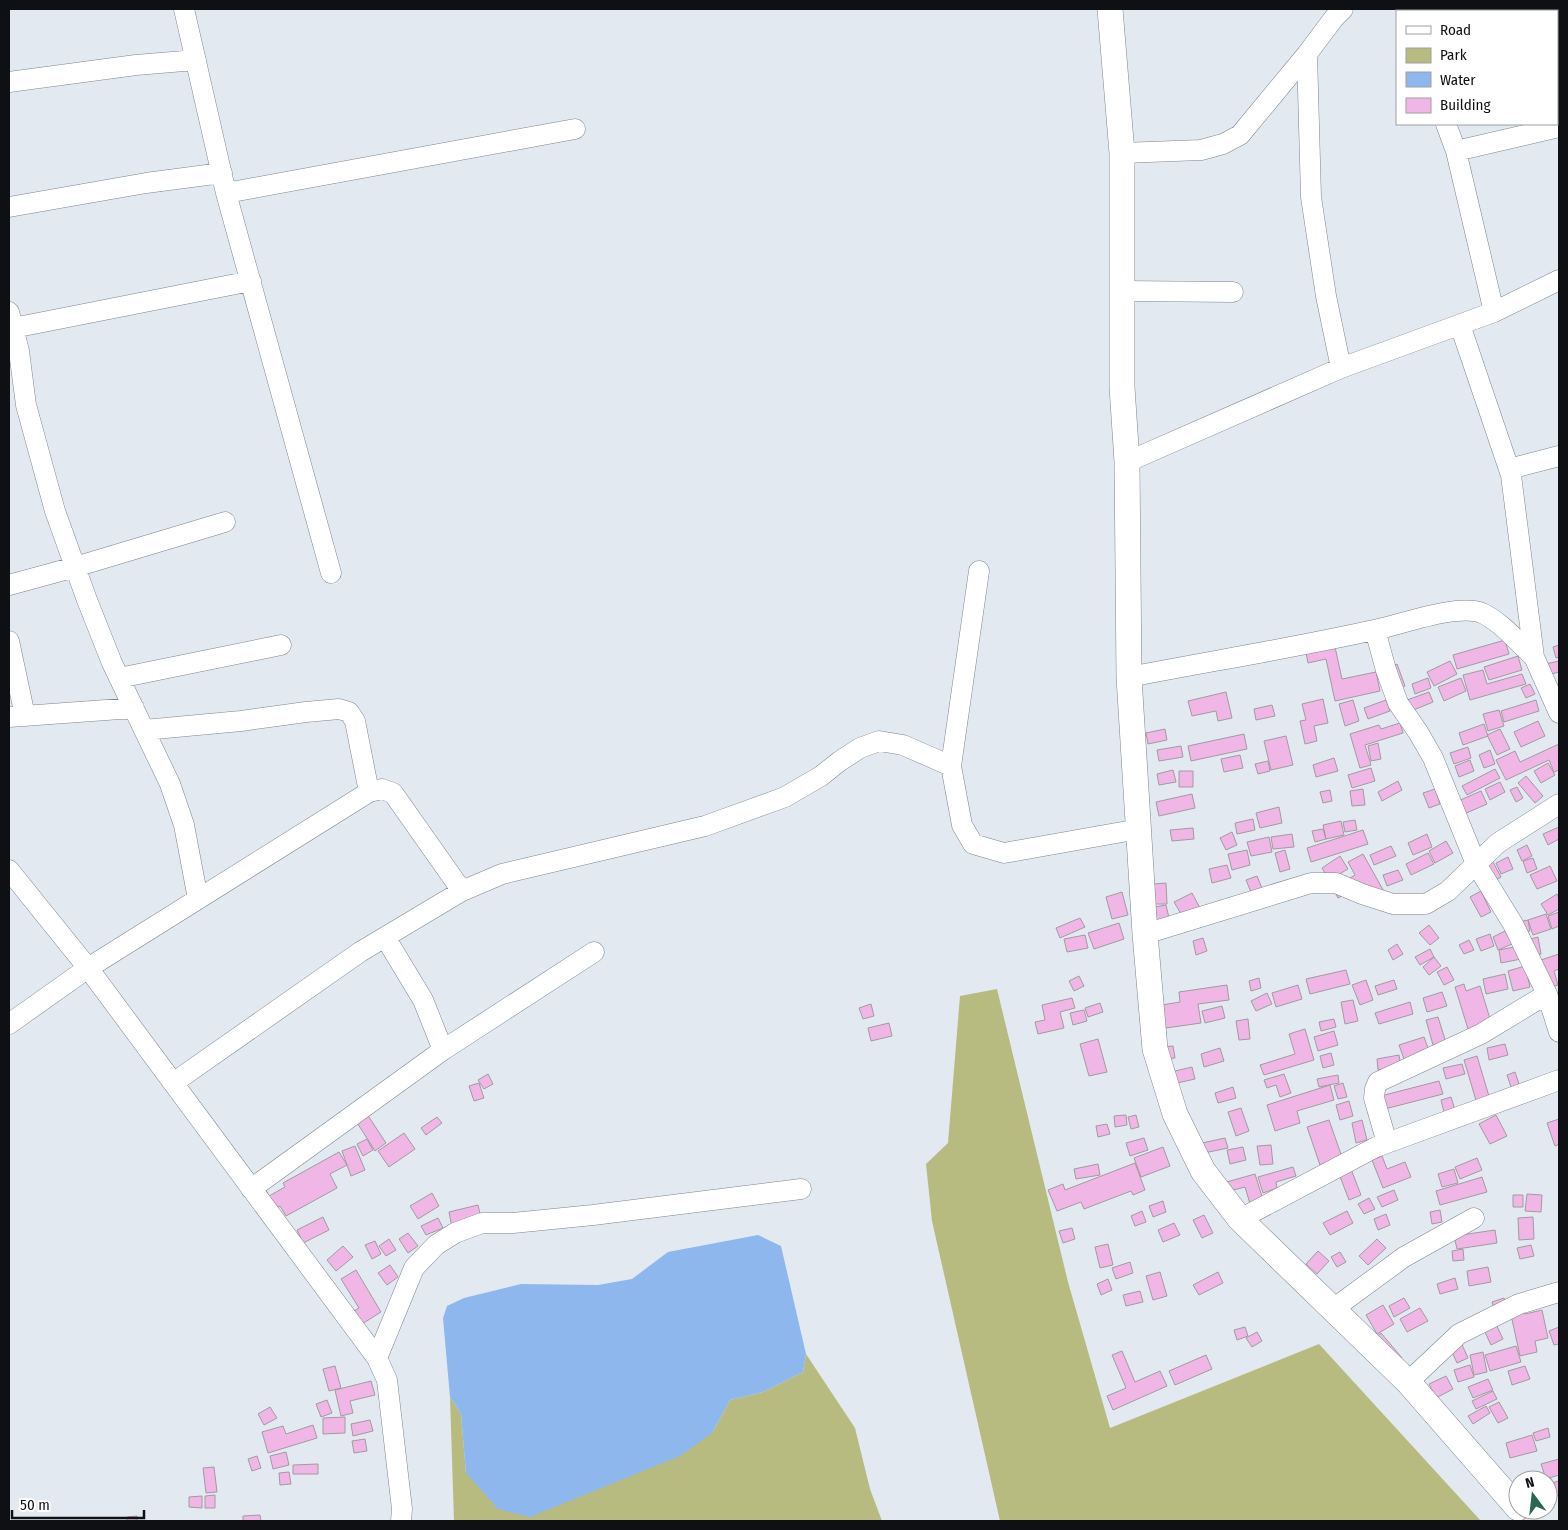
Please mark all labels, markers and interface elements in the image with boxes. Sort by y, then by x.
legend [1396,10,1558,125]
text: Road [1440,21,1471,39]
text: Park [1440,46,1467,64]
text: Water [1440,71,1476,89]
text: Building [1440,96,1491,114]
north arrow [1508,1470,1558,1520]
text: N [1524,1474,1536,1492]
scale bar [12,1488,145,1520]
text: 50 m [20,1496,50,1514]

